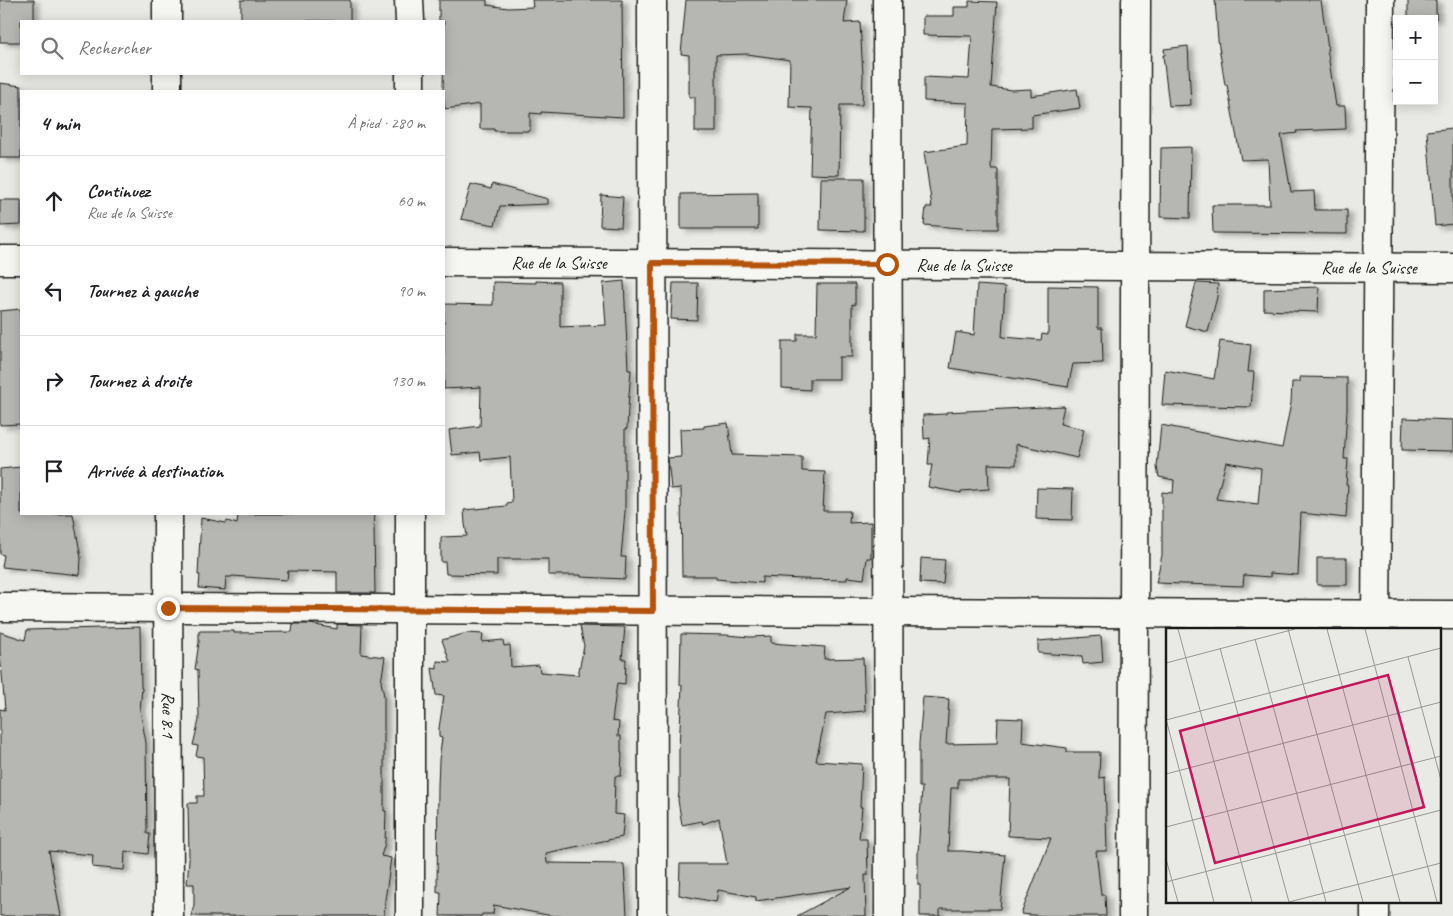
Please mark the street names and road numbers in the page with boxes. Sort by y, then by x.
street label: Rue de la Suisse [511,251,608,274]
street label: Rue de la Suisse [916,254,1013,276]
street label: Rue de la Suisse [1321,256,1418,279]
street label: Rue 8.1 [157,692,180,739]

